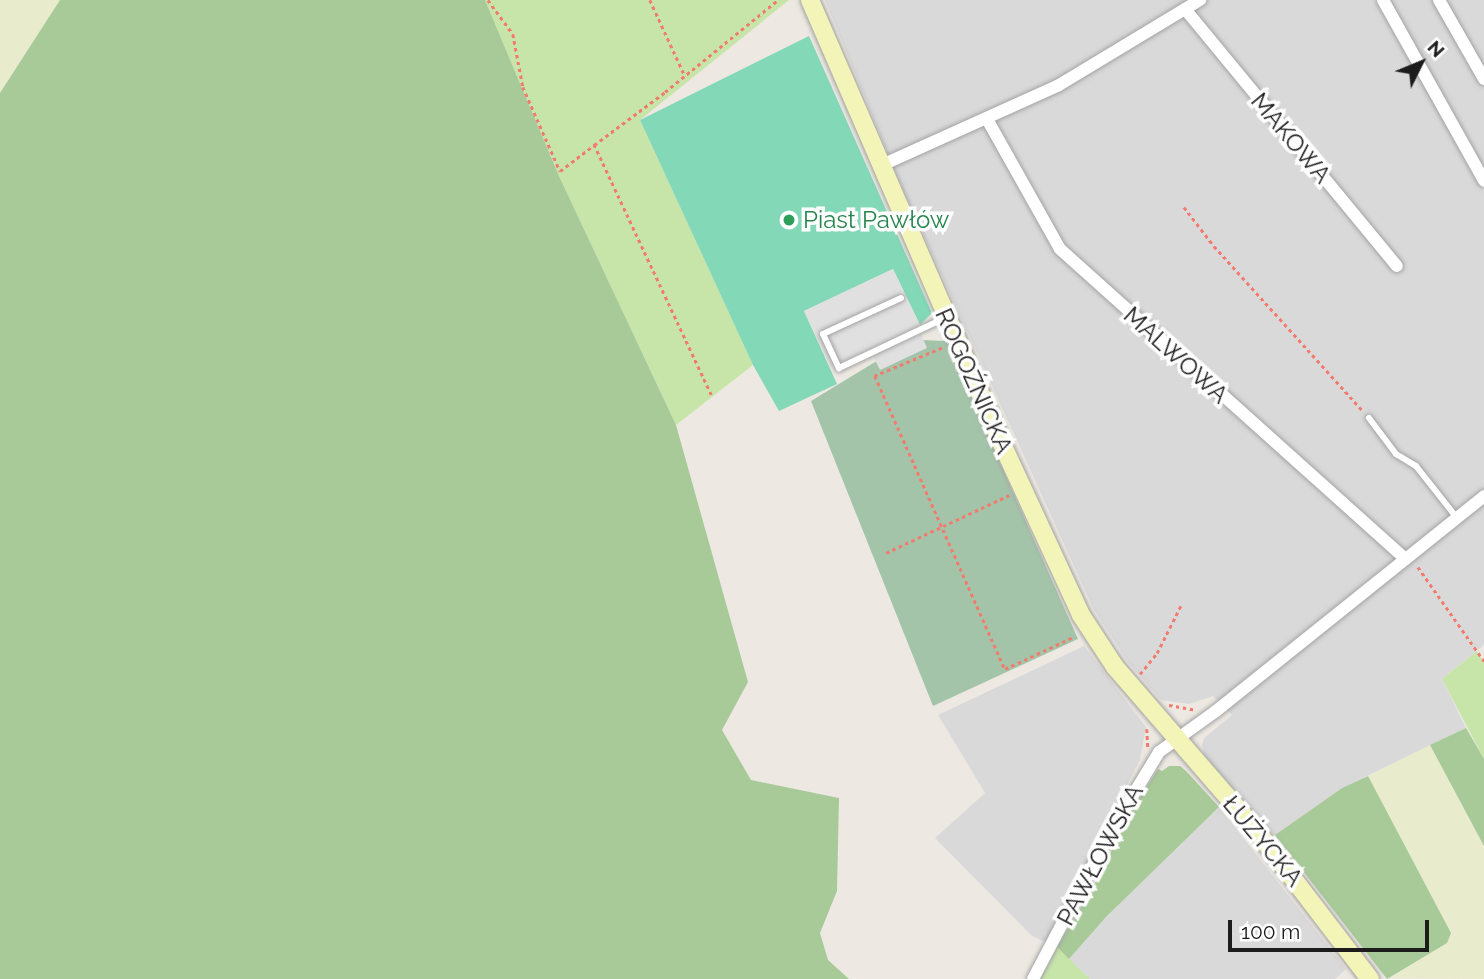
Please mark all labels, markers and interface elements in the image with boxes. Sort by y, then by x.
north arrow [1386,28,1456,98]
text: N [1423,36,1449,61]
street label: MAKOWA [1245,87,1337,189]
place label: Piast Pawłów [803,206,949,234]
marker: Piast Pawłów [781,212,797,228]
street label: MALWOWA [1118,301,1234,409]
street label: ROGOŹNICKA [929,304,1019,458]
street label: PAWŁOWSKA [1051,780,1149,930]
street label: ŁUŻYCKA [1217,790,1309,892]
scale bar [1232,906,1433,950]
text: 100 m [1241,919,1300,944]

